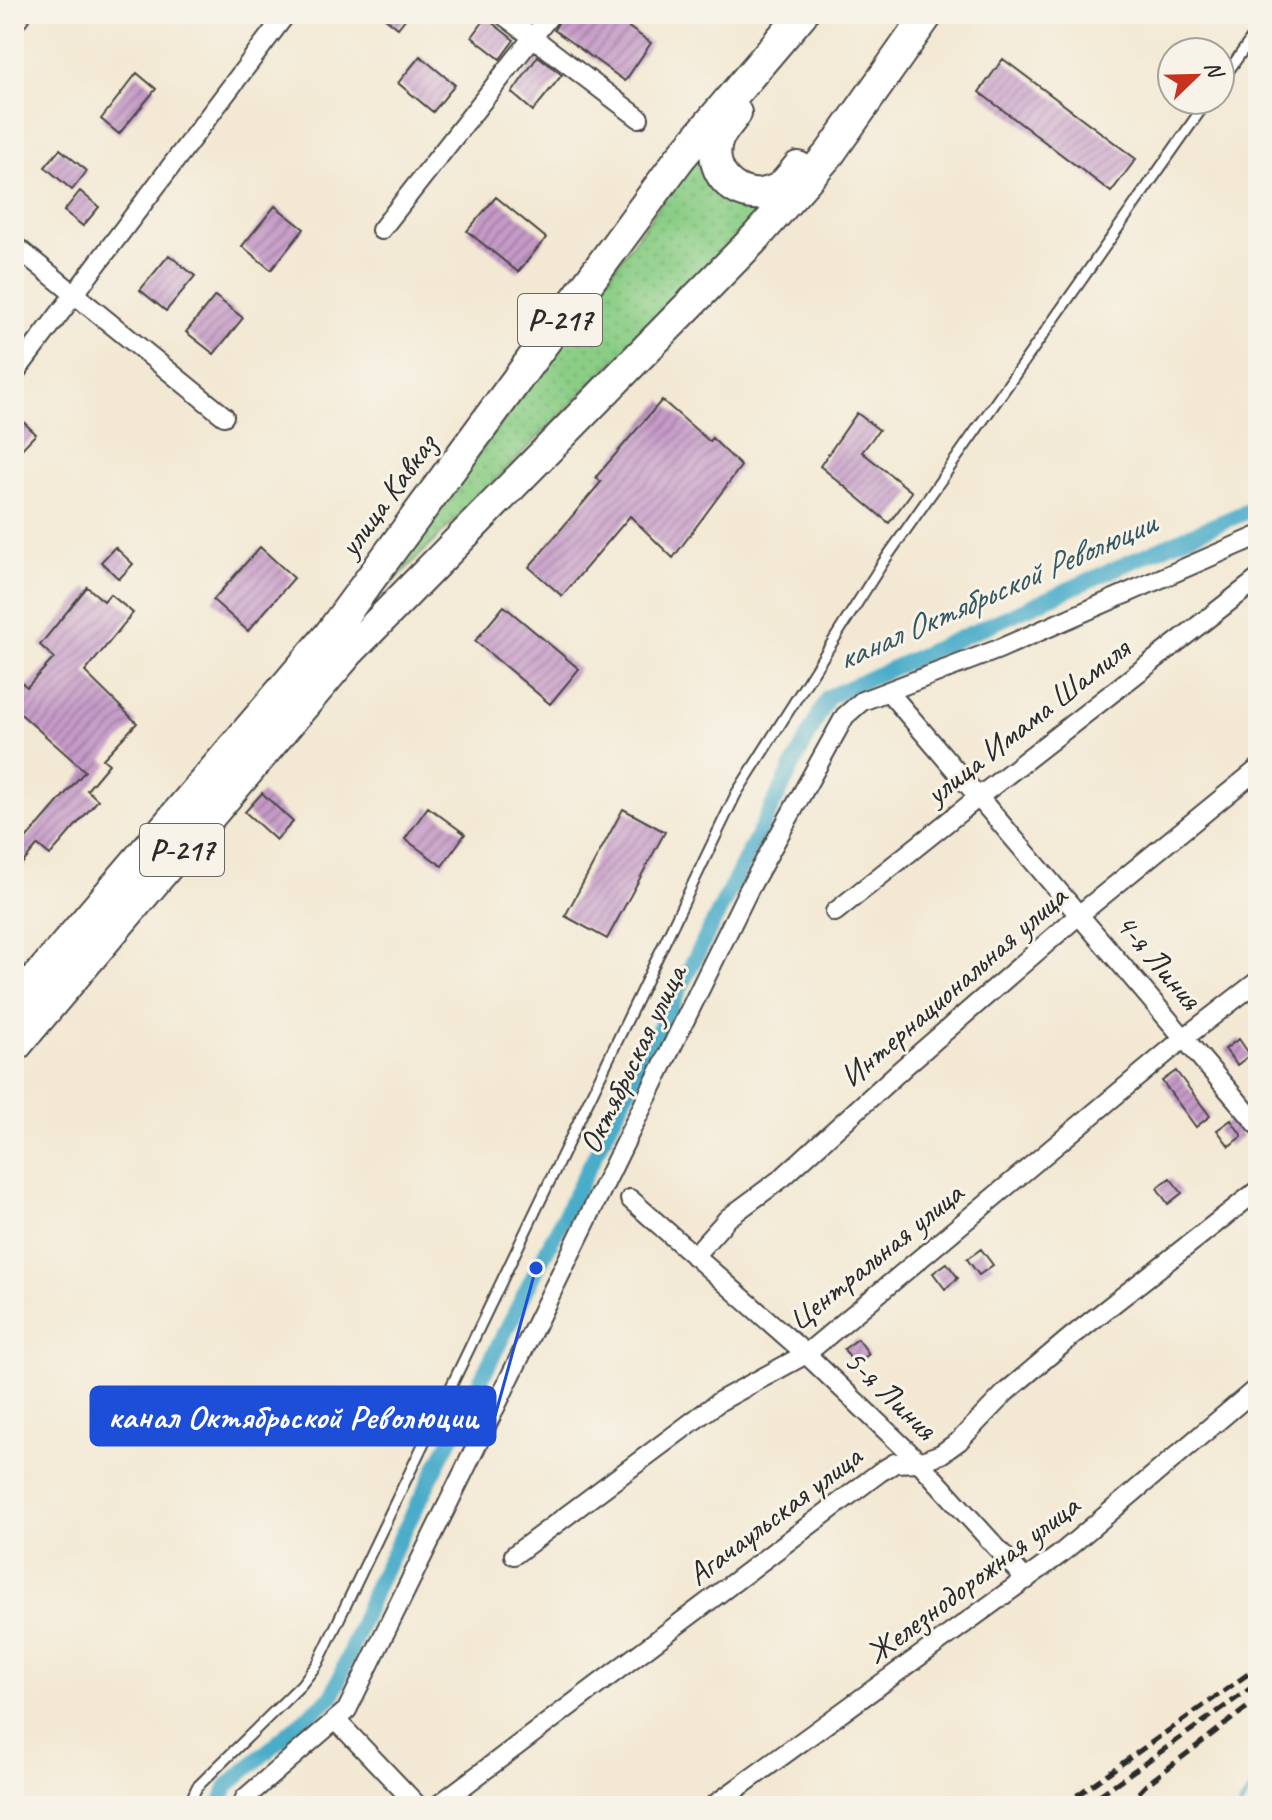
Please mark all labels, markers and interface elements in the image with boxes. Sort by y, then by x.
north arrow [1156,36,1236,116]
text: N [1198,57,1230,83]
road number: Р-217 [518,294,602,346]
street label: улица Кавказ [328,424,447,566]
water label: канал Октябрьской Революции [830,500,1165,680]
street label: улица Имама Шамиля [915,628,1139,815]
road number: Р-217 [140,824,224,876]
street label: Интернациональная улица [831,875,1077,1096]
street label: 4-я Линия [1106,905,1212,1019]
street label: Октябрьская улица [569,956,697,1160]
street label: Центральная улица [779,1172,973,1340]
street label: 5-я Линия [835,1340,947,1450]
callout: канал Октябрьской Революции [91,1387,495,1445]
text: канал Октябрьской Революции [108,1395,480,1438]
street label: Агачаульская улица [679,1435,872,1594]
street label: Железнодорожная улица [857,1484,1089,1673]

